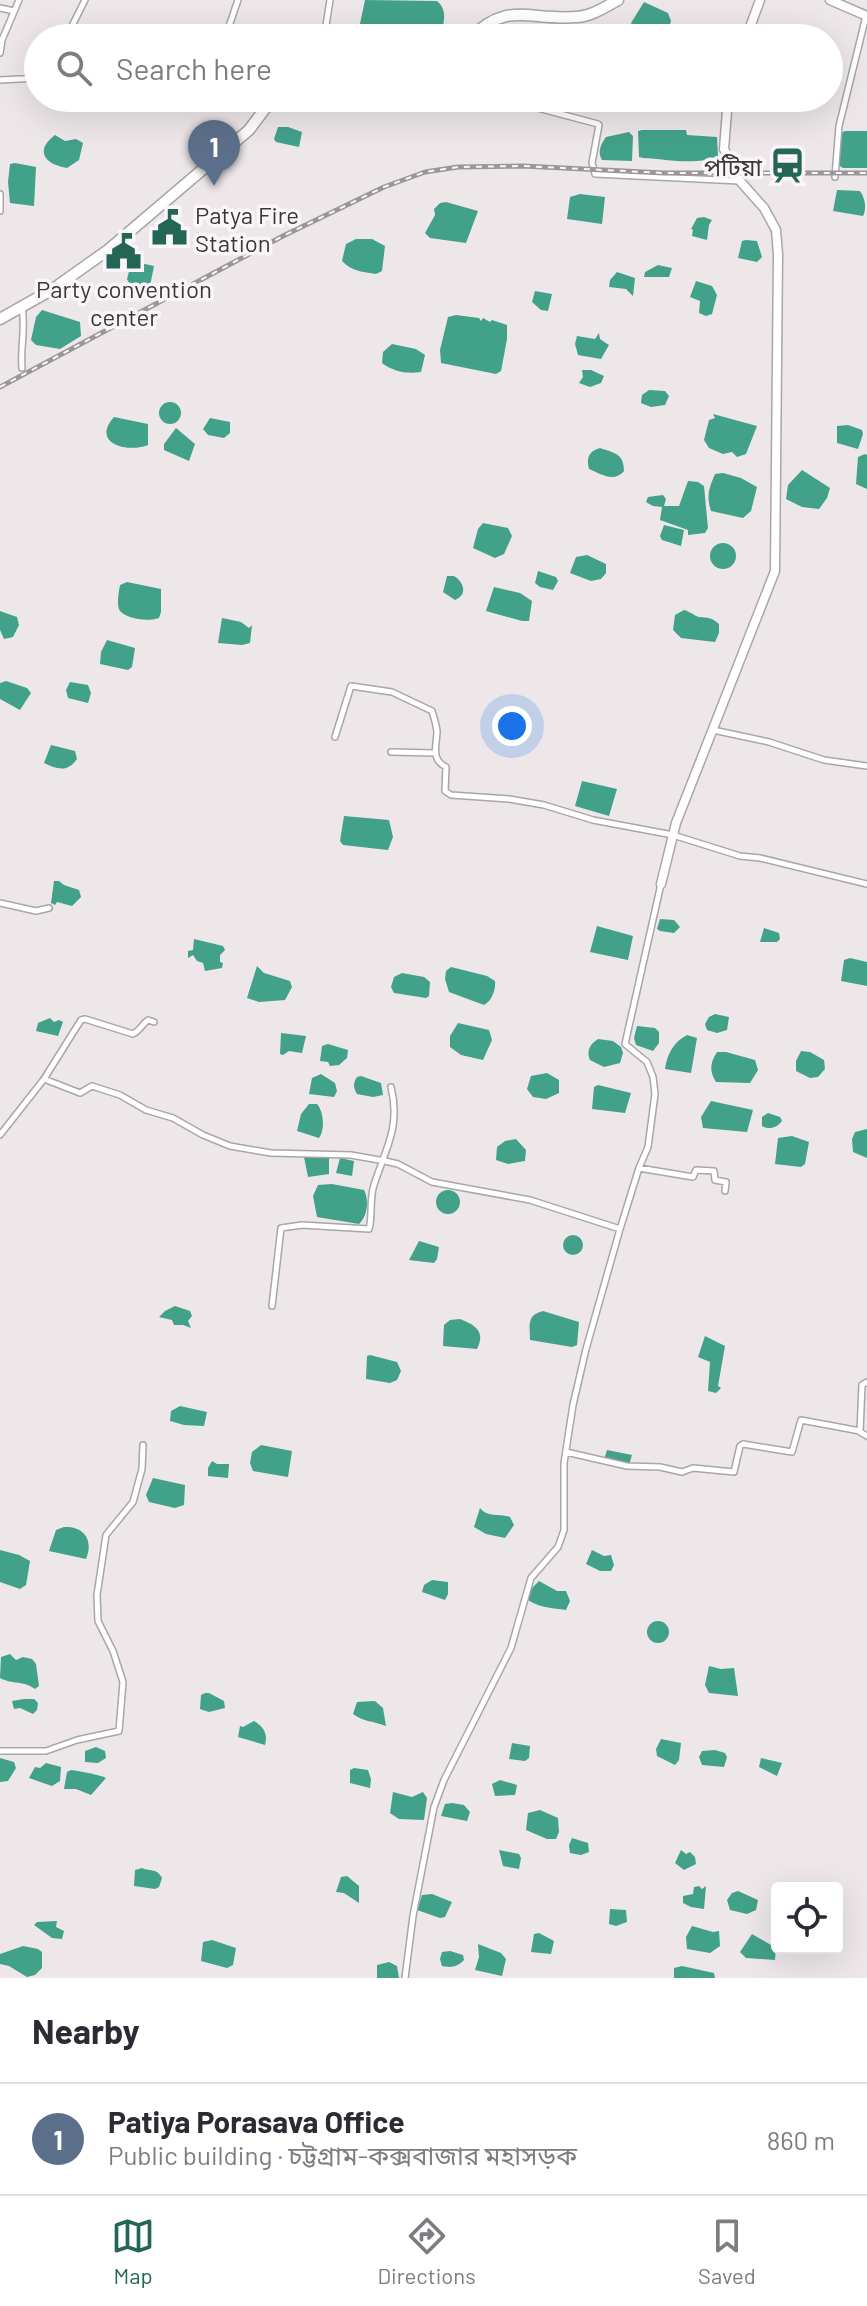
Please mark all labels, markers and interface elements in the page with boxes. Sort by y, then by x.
search box [24,24,843,112]
icon: search [52,46,96,90]
text: Search here [116,50,272,86]
pin: 1 [188,120,240,186]
station icon: পটিয়া [769,147,807,185]
place label: পটিয়া [704,152,763,181]
place label: Patya Fire Station [195,200,299,257]
public building icon: Patya Fire Station [150,209,188,247]
public building icon: Party convention center [105,232,143,270]
place label: Party convention center [36,274,212,331]
your location [492,706,532,746]
map controls [771,1882,843,1954]
button: locate [771,1882,843,1954]
text: Nearby [32,2010,140,2051]
text: Patiya Porasava Office [108,2103,405,2139]
text: 1 [53,2124,63,2155]
text: 860 m [767,2124,835,2155]
text: Public building · চট্টগ্রাম-কক্সবাজার মহাসড়ক [108,2139,577,2170]
tab: Map [111,2214,155,2288]
tab: Directions [377,2214,476,2288]
tab: Saved [698,2214,756,2288]

